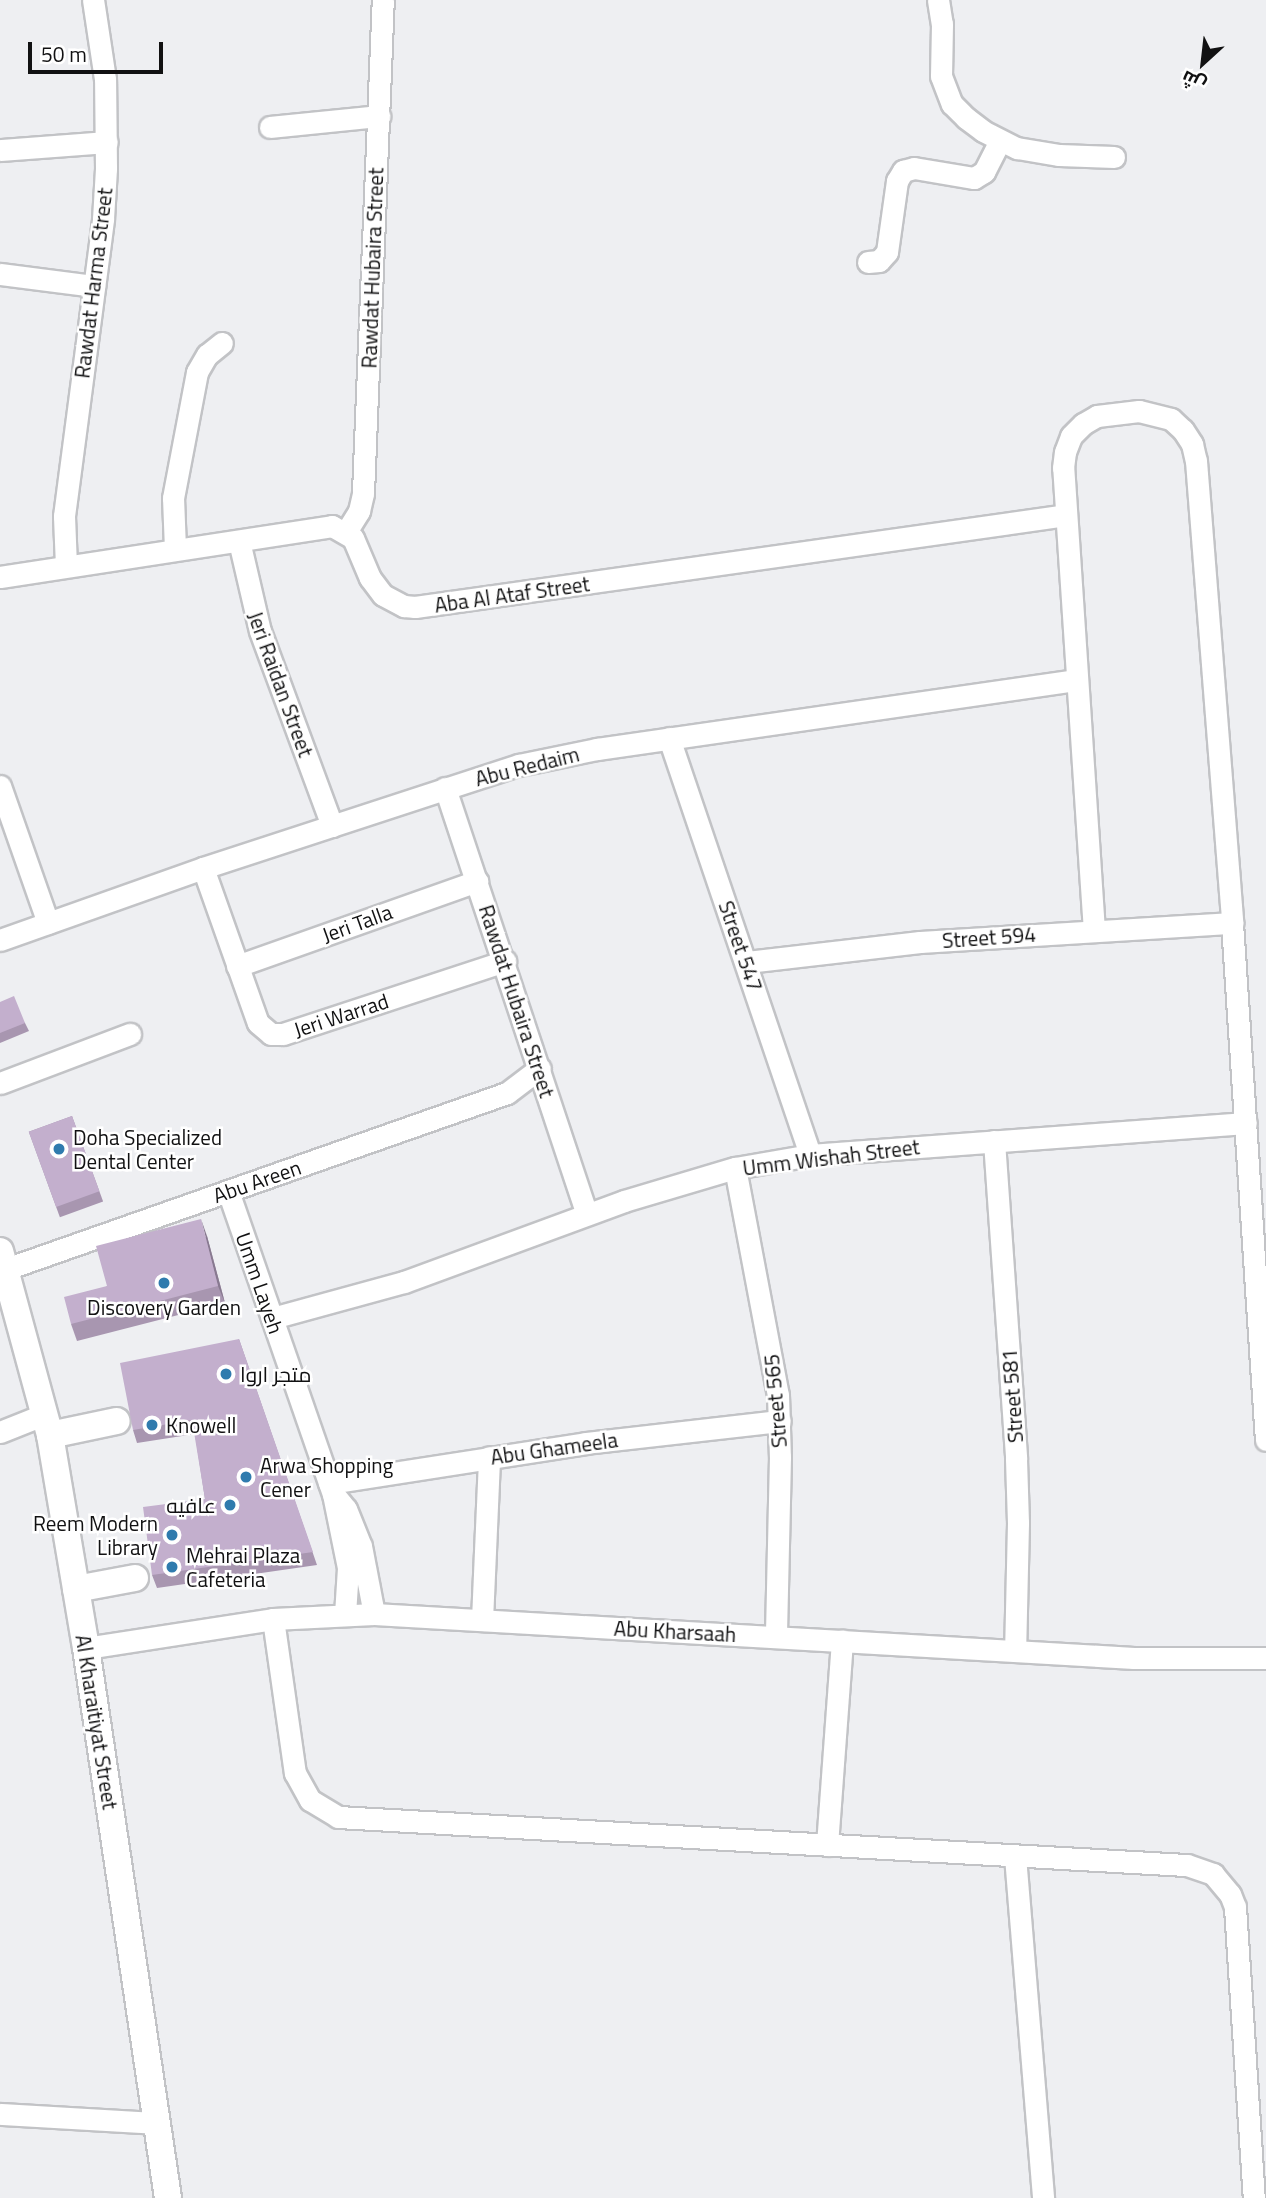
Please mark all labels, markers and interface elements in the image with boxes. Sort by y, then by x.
scale bar [32,28,166,72]
north arrow [1168,28,1238,98]
text: 50 m [41,38,87,70]
text: ش [1176,64,1211,101]
street label: Rawdat Hubaira Street [356,167,388,369]
street label: Rawdat Harma Street [69,186,117,380]
street label: Aba Al Ataf Street [433,571,591,617]
street label: Jeri Raidan Street [243,608,319,760]
street label: Abu Redaim [472,741,582,791]
street label: Street 547 [714,897,768,995]
street label: Jeri Talla [318,899,396,947]
street label: Rawdat Hubaira Street [474,902,560,1100]
street label: Street 594 [941,921,1037,953]
street label: Jeri Warrad [290,988,392,1042]
place label: Doha Specialized Dental Center [73,1124,222,1174]
street label: Umm Wishah Street [741,1134,921,1180]
marker: Doha Specialized Dental Center [51,1141,67,1157]
street label: Abu Areen [210,1154,304,1208]
street label: Umm Layeh [231,1229,289,1337]
marker: Discovery Garden [156,1275,172,1291]
place label: Discovery Garden [87,1294,241,1320]
street label: Street 581 [996,1348,1028,1444]
street label: Street 565 [758,1353,792,1449]
place label: متجر اروا [240,1361,312,1387]
marker: متجر اروا [218,1366,234,1382]
place label: Knowell [166,1412,236,1438]
marker: Knowell [144,1417,160,1433]
street label: Abu Ghameela [489,1427,619,1469]
place label: Arwa Shopping Cener [260,1452,393,1502]
marker: Arwa Shopping Cener [238,1469,254,1485]
place label: عافيه [166,1492,216,1518]
marker: عافيه [222,1497,238,1513]
place label: Reem Modern Library [33,1510,158,1560]
marker: Reem Modern Library [164,1527,180,1543]
place label: Mehrai Plaza Cafeteria [186,1542,300,1592]
marker: Mehrai Plaza Cafeteria [164,1559,180,1575]
street label: Abu Kharsaah [613,1615,737,1647]
street label: Al Kharaitiyat Street [71,1633,123,1811]

